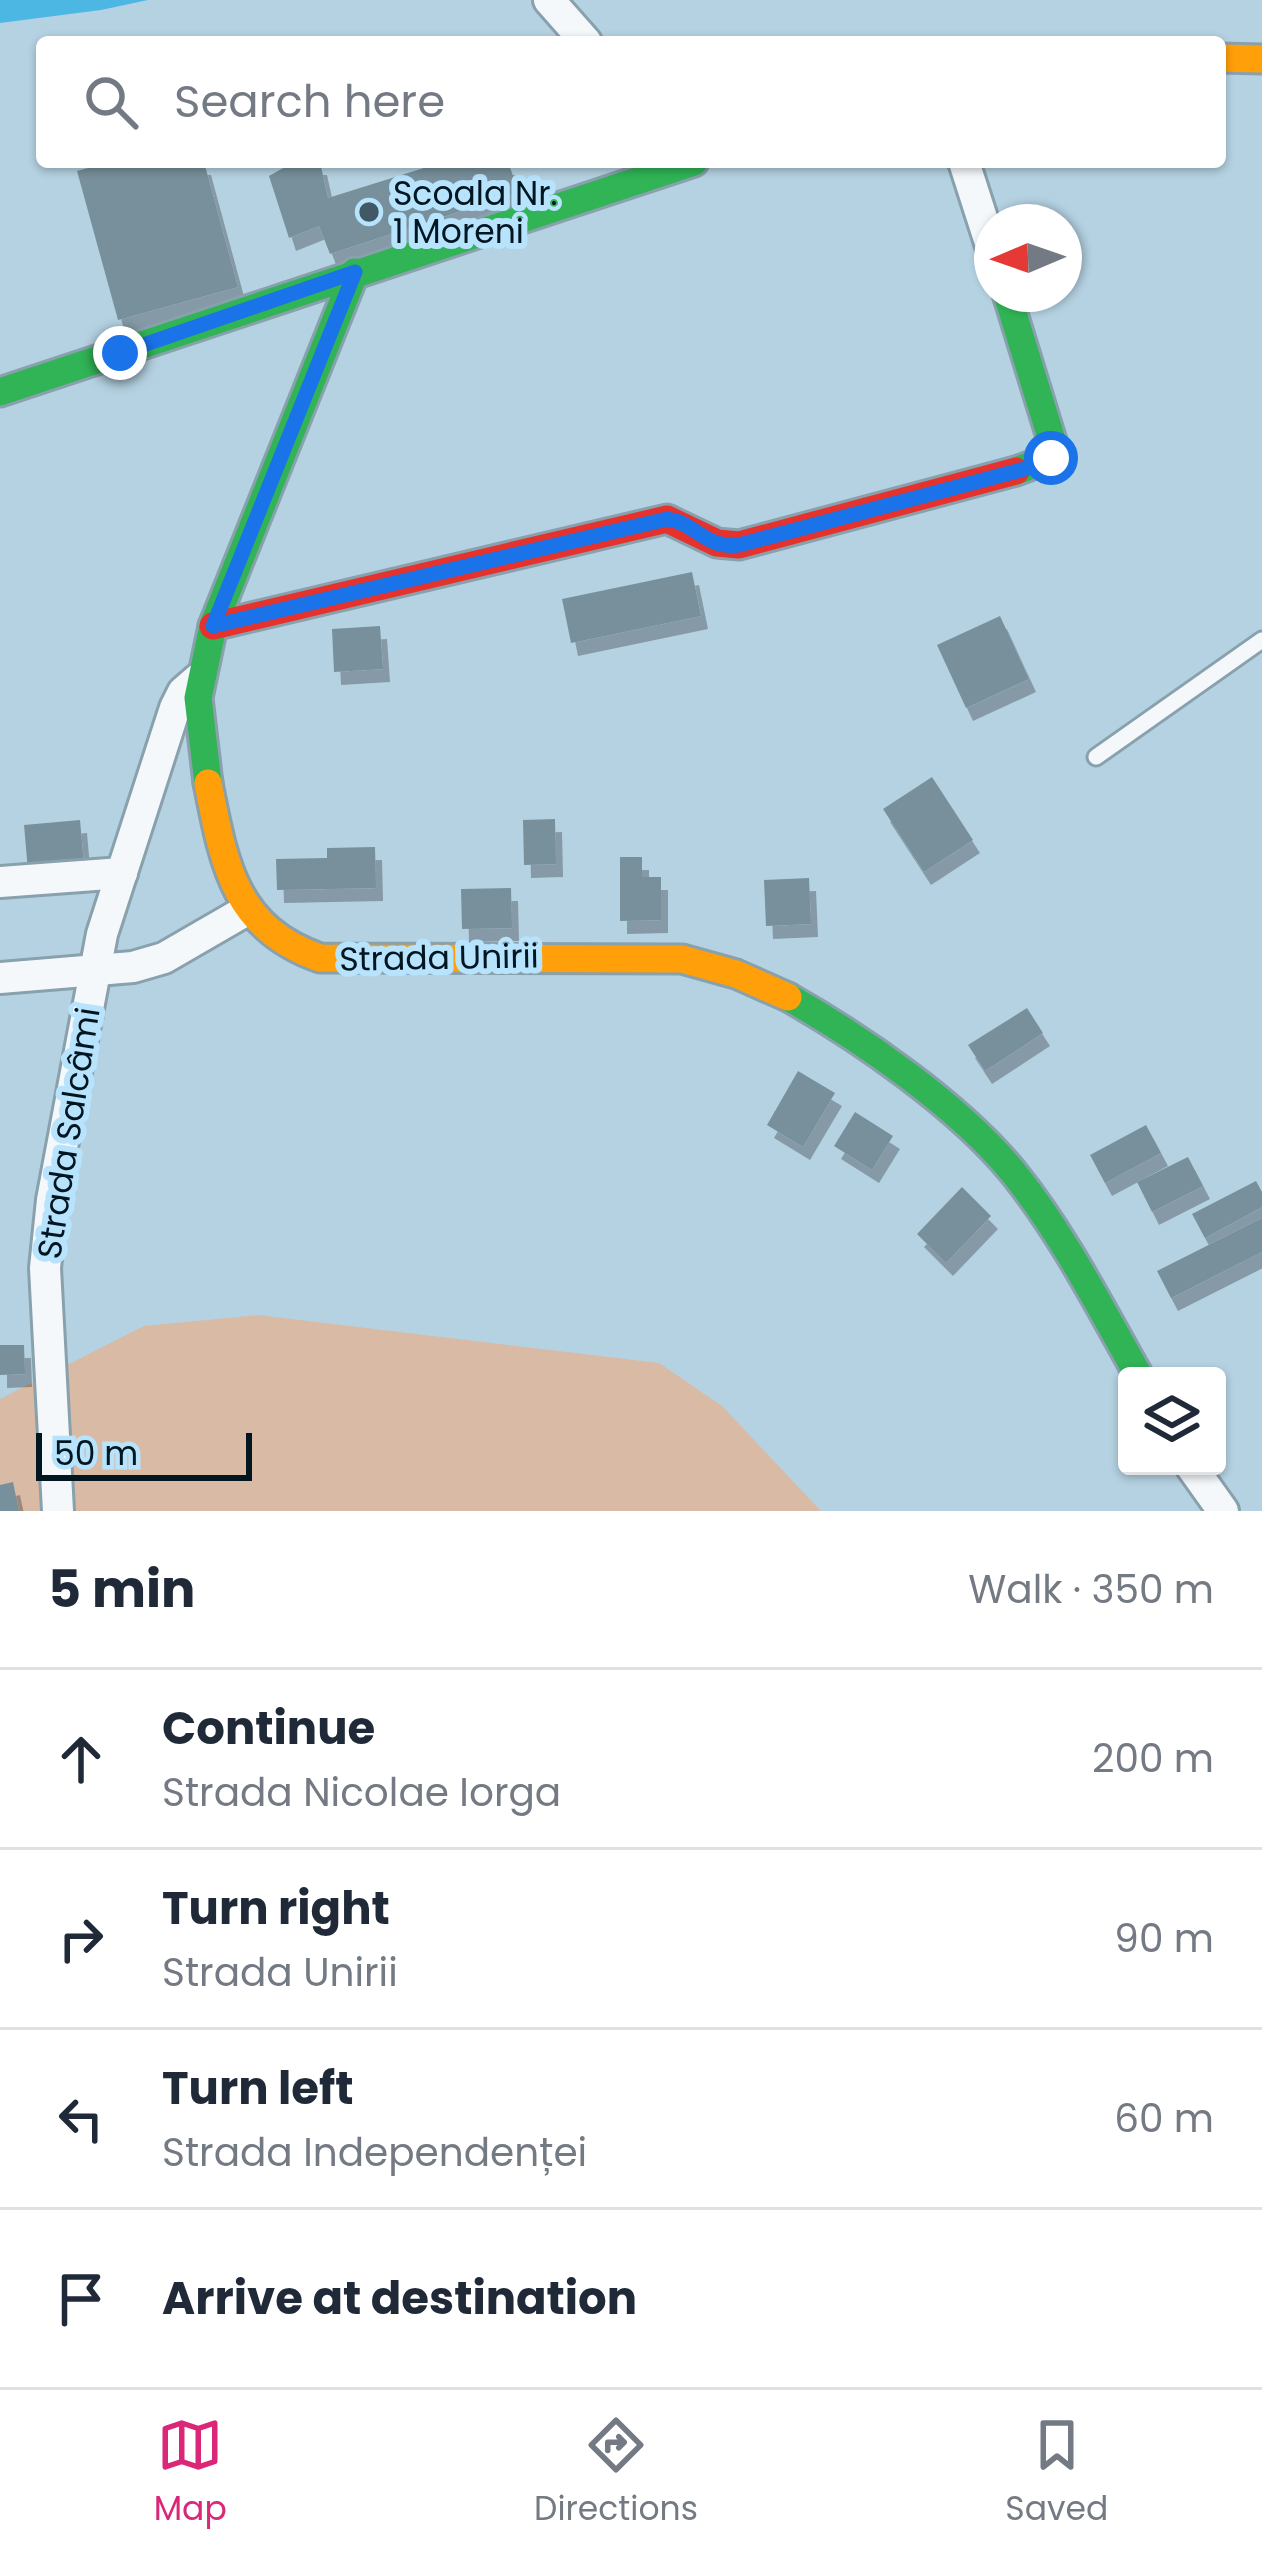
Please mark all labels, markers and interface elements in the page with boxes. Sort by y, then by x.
search box [36,36,1226,168]
icon: search [78,69,144,135]
text: Search here [174,70,445,133]
place label: Scoala Nr. 1 Moreni [393,170,558,255]
marker: Scoala Nr. 1 Moreni [356,199,382,225]
north arrow [974,204,1082,312]
route end [93,326,147,380]
route start [1024,431,1078,485]
street label: Strada Unirii [339,932,539,983]
street label: Strada Salcâmi [25,1004,112,1262]
map controls [1118,1367,1226,1475]
button: layers [1118,1367,1226,1475]
scale bar [36,1427,252,1480]
text: 50 m [54,1430,138,1477]
text: 5 min [48,1553,195,1625]
text: Walk · 350 m [968,1562,1214,1617]
text: Continue [162,1697,375,1760]
icon: ahead [48,1726,114,1792]
text: 200 m [1092,1731,1214,1786]
text: Strada Nicolae Iorga [162,1765,561,1820]
text: Turn right [162,1877,390,1940]
icon: right [48,1906,114,1972]
text: 90 m [1114,1911,1214,1966]
text: Strada Unirii [162,1945,398,2000]
text: Turn left [162,2057,354,2120]
icon: left [48,2086,114,2152]
text: 60 m [1114,2091,1214,2146]
text: Strada Independenței [162,2125,587,2180]
icon: arrive [48,2266,114,2332]
text: Arrive at destination [162,2267,637,2330]
tab: Map [154,2412,227,2534]
tab: Directions [534,2412,698,2534]
tab: Saved [1005,2412,1108,2534]

